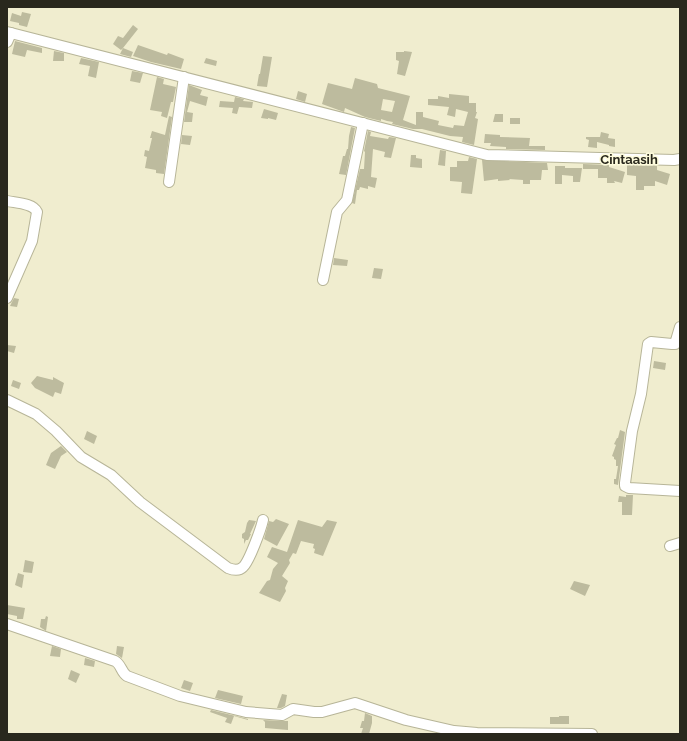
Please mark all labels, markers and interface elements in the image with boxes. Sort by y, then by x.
district label: Cintaasih [600,152,658,167]

